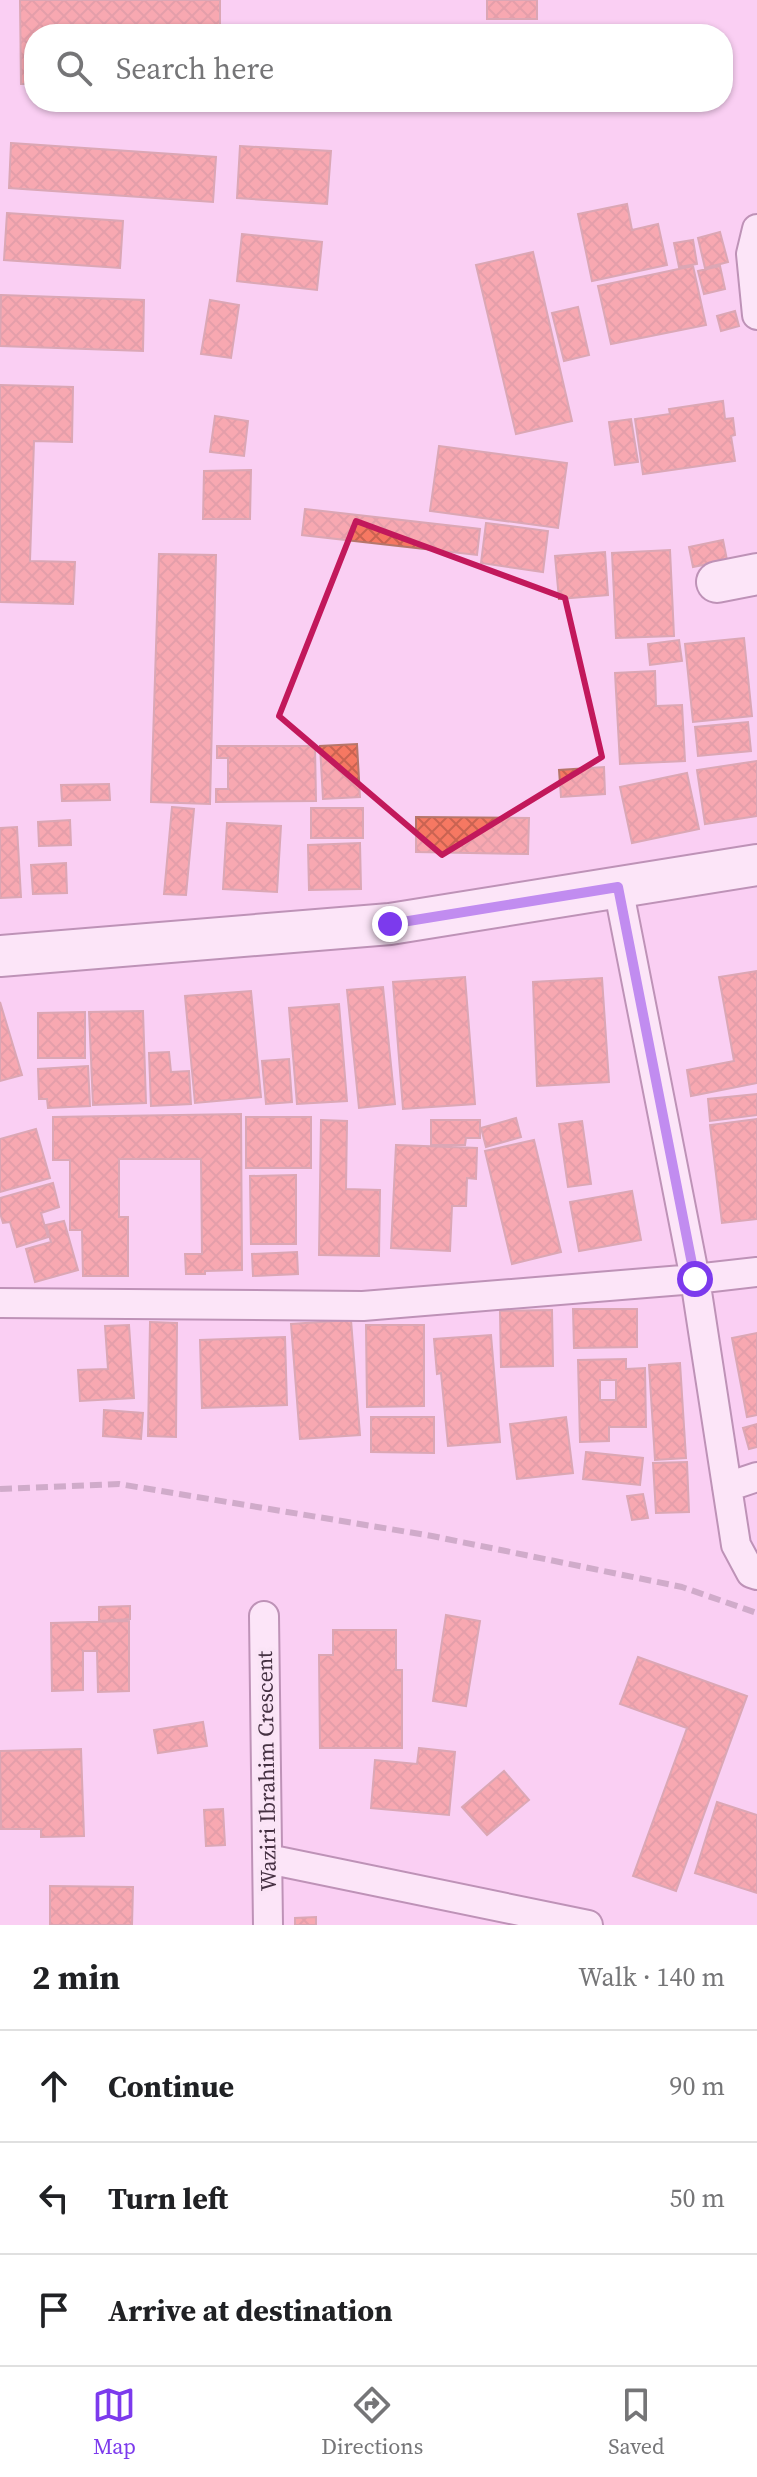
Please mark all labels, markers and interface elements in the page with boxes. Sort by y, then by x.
search box [24,24,733,112]
icon: search [52,46,96,90]
text: Search here [116,48,274,89]
route end [372,906,408,942]
route start [677,1261,713,1297]
street label: Waziri Ibrahim Crescent [249,1650,283,1891]
text: 2 min [32,1954,120,2000]
text: Walk · 140 m [578,1959,725,1995]
icon: ahead [32,2064,76,2108]
text: Continue [108,2066,234,2107]
text: 90 m [670,2068,725,2104]
icon: left [32,2176,76,2220]
text: Turn left [108,2178,228,2219]
text: 50 m [670,2180,725,2216]
icon: arrive [32,2288,76,2332]
text: Arrive at destination [108,2290,393,2331]
tab: Map [92,2383,136,2461]
tab: Directions [321,2383,423,2461]
tab: Saved [608,2383,665,2461]

